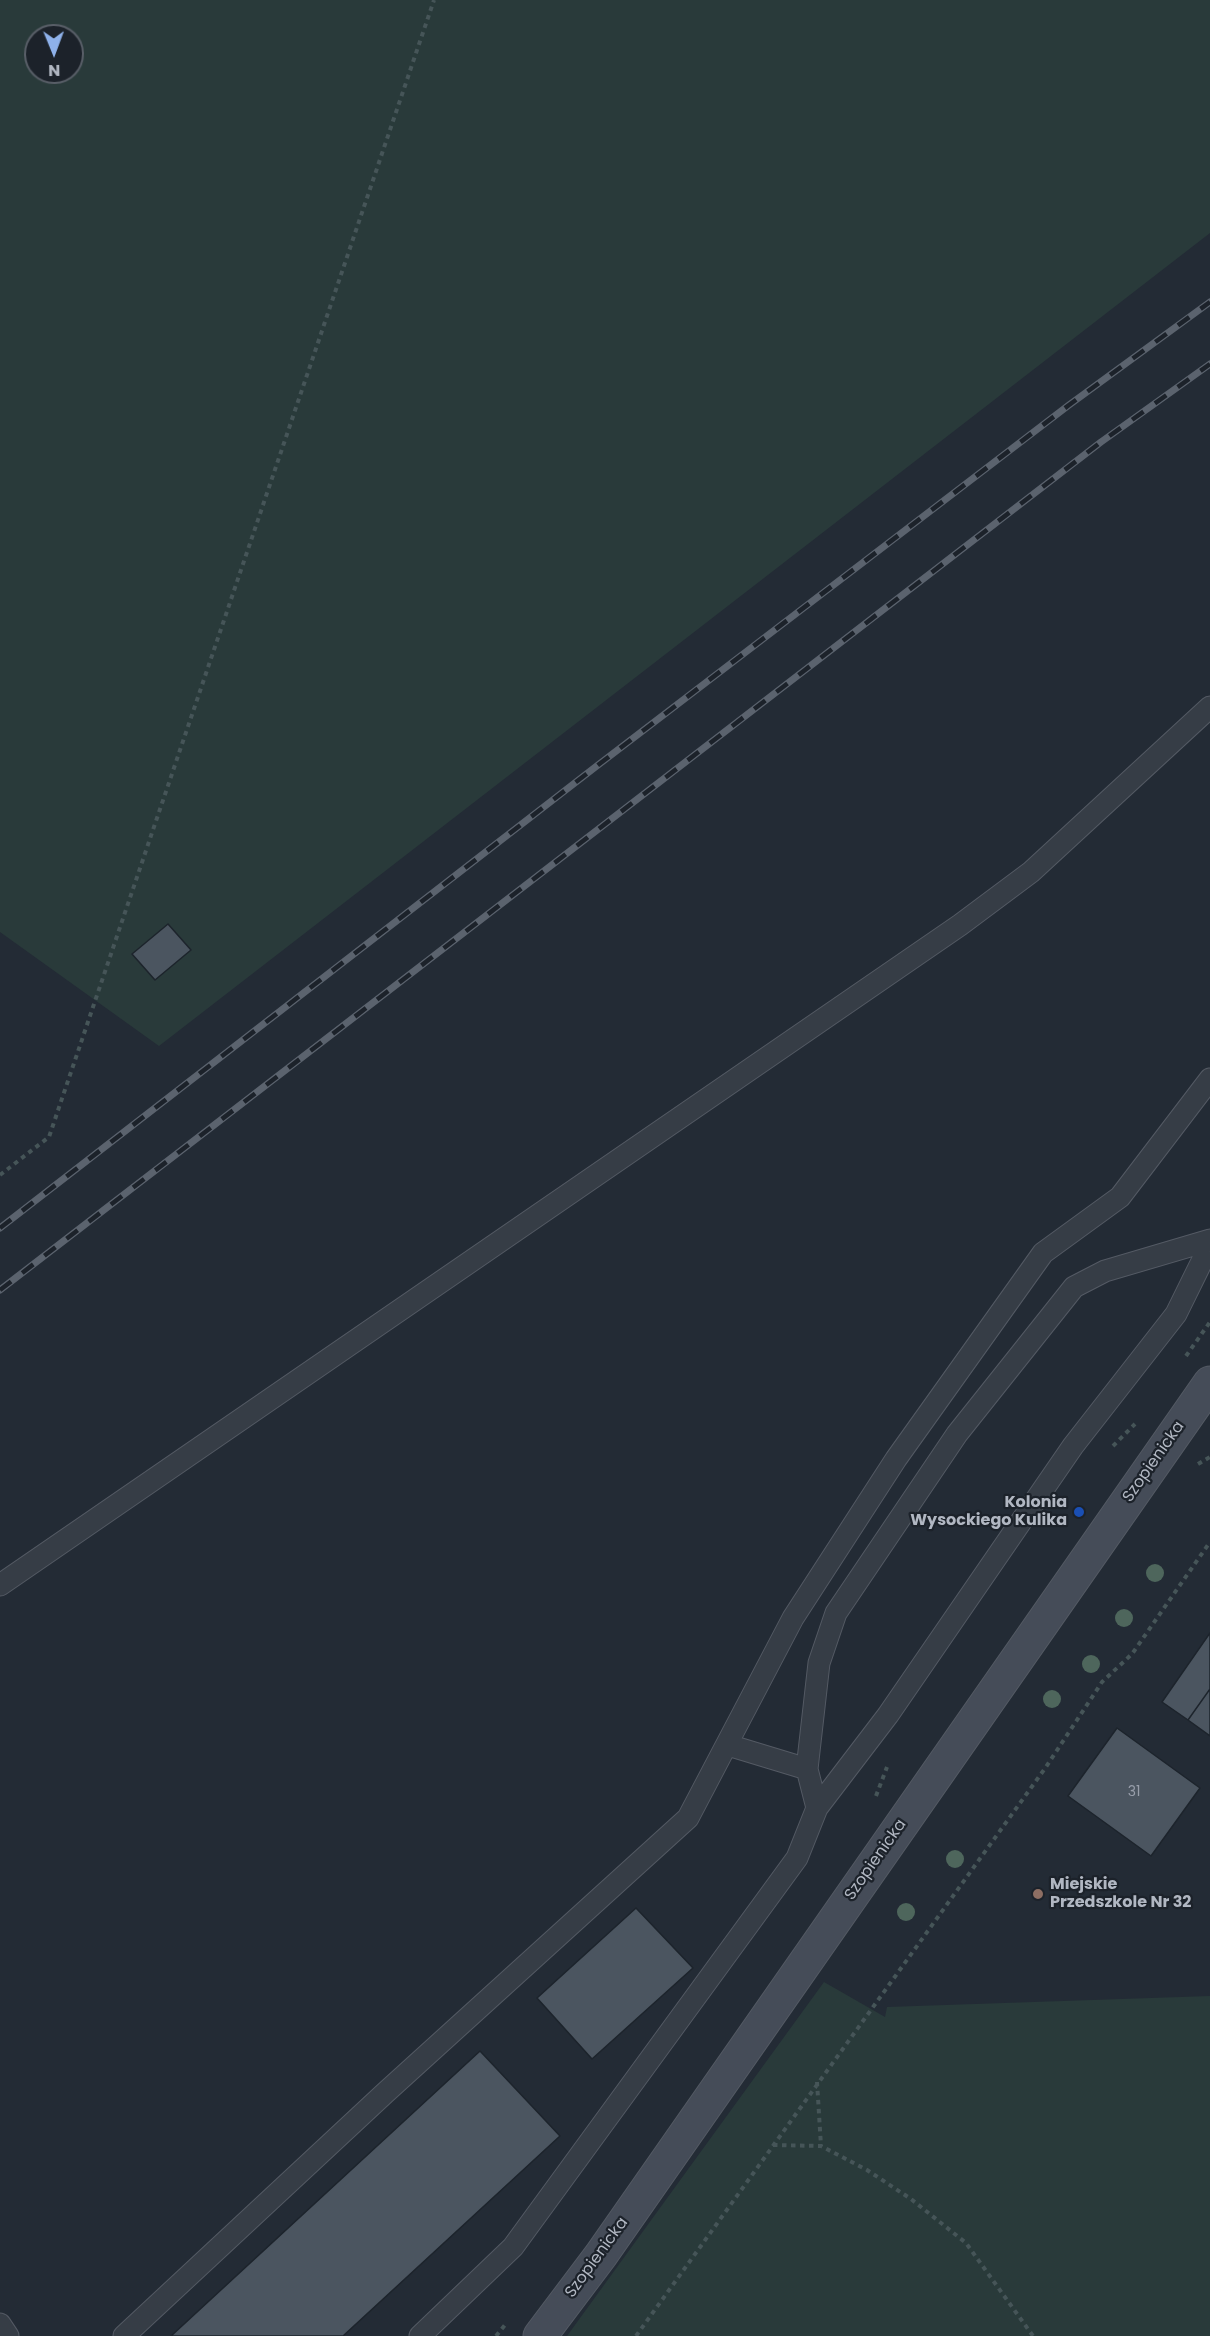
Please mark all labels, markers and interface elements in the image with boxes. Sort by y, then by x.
north arrow [24,24,84,84]
text: N [48,59,61,82]
street label: Szopienicka [1119,1418,1189,1506]
place label: Kolonia Wysockiego Kulika [910,1493,1067,1531]
marker: Kolonia Wysockiego Kulika [1072,1505,1086,1519]
house number: 31 [1128,1784,1140,1800]
street label: Szopienicka [841,1816,911,1904]
place label: Miejskie Przedszkole Nr 32 [1050,1875,1191,1913]
marker: Miejskie Przedszkole Nr 32 [1031,1887,1045,1901]
street label: Szopienicka [561,2214,633,2302]

